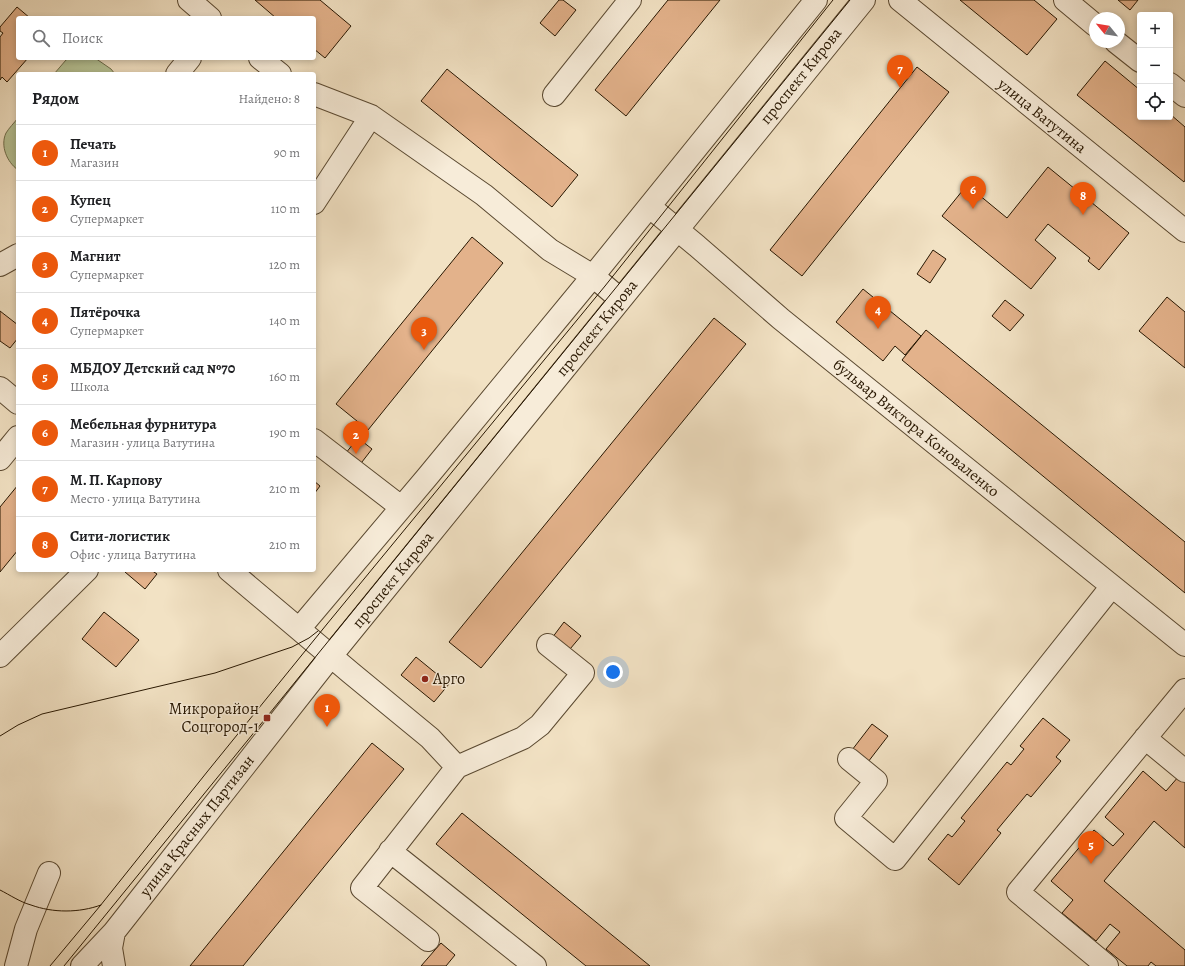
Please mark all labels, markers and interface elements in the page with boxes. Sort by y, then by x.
north arrow [1089,12,1125,48]
map controls [1137,12,1173,120]
button: + [1137,12,1173,48]
search box [16,16,316,60]
street label: проспект Кирова [755,23,847,129]
icon: search [30,27,52,49]
text: Поиск [62,28,103,48]
button: − [1137,48,1173,84]
pin: 7 [887,55,913,88]
street label: улица Ватутина [992,73,1092,159]
button: locate [1137,84,1173,120]
text: Рядом [32,87,79,110]
text: Найдено: 8 [238,90,300,107]
text: Печать [70,134,116,154]
text: 1 [43,144,47,161]
text: 90 m [274,144,300,161]
text: Магазин [70,154,119,171]
pin: 6 [960,176,986,209]
pin: 8 [1070,182,1096,215]
text: Купец [70,190,111,210]
text: 2 [42,200,48,217]
text: 110 m [271,200,300,217]
text: Супермаркет [70,210,144,227]
text: Магнит [70,246,121,266]
text: 3 [42,256,48,273]
text: 120 m [269,256,300,273]
text: Супермаркет [70,266,144,283]
street label: проспект Кирова [551,275,643,381]
pin: 4 [865,296,891,329]
text: Пятёрочка [70,302,140,322]
text: 4 [42,312,48,329]
text: 140 m [269,312,300,329]
pin: 3 [411,317,437,350]
text: Супермаркет [70,322,144,339]
street label: бульвар Виктора Коноваленко [828,354,1004,502]
text: МБДОУ Детский сад №70 [70,358,235,378]
text: 5 [42,368,48,385]
text: 160 m [269,368,300,385]
text: Школа [70,378,109,395]
text: Мебельная фурнитура [70,414,217,434]
pin: 2 [343,421,369,454]
text: 6 [42,424,48,441]
text: 190 m [269,424,300,441]
text: Магазин · улица Ватутина [70,434,215,451]
text: М. П. Карпову [70,470,162,490]
text: 7 [42,480,48,497]
text: 210 m [269,480,300,497]
text: Место · улица Ватутина [70,490,201,507]
text: Сити-логистик [70,526,170,546]
street label: проспект Кирова [347,527,439,633]
text: 8 [42,536,48,553]
text: 210 m [269,536,300,553]
text: Офис · улица Ватутина [70,546,196,563]
your location [603,662,623,682]
place label: Арго [432,668,465,690]
marker: Арго [420,674,430,684]
pin: 1 [314,694,340,727]
place label: Микрорайон Соцгород-1 [169,698,260,738]
marker: Микрорайон Соцгород-1 [262,713,272,723]
street label: улица Красных Партизан [134,750,259,902]
pin: 5 [1078,831,1104,864]

